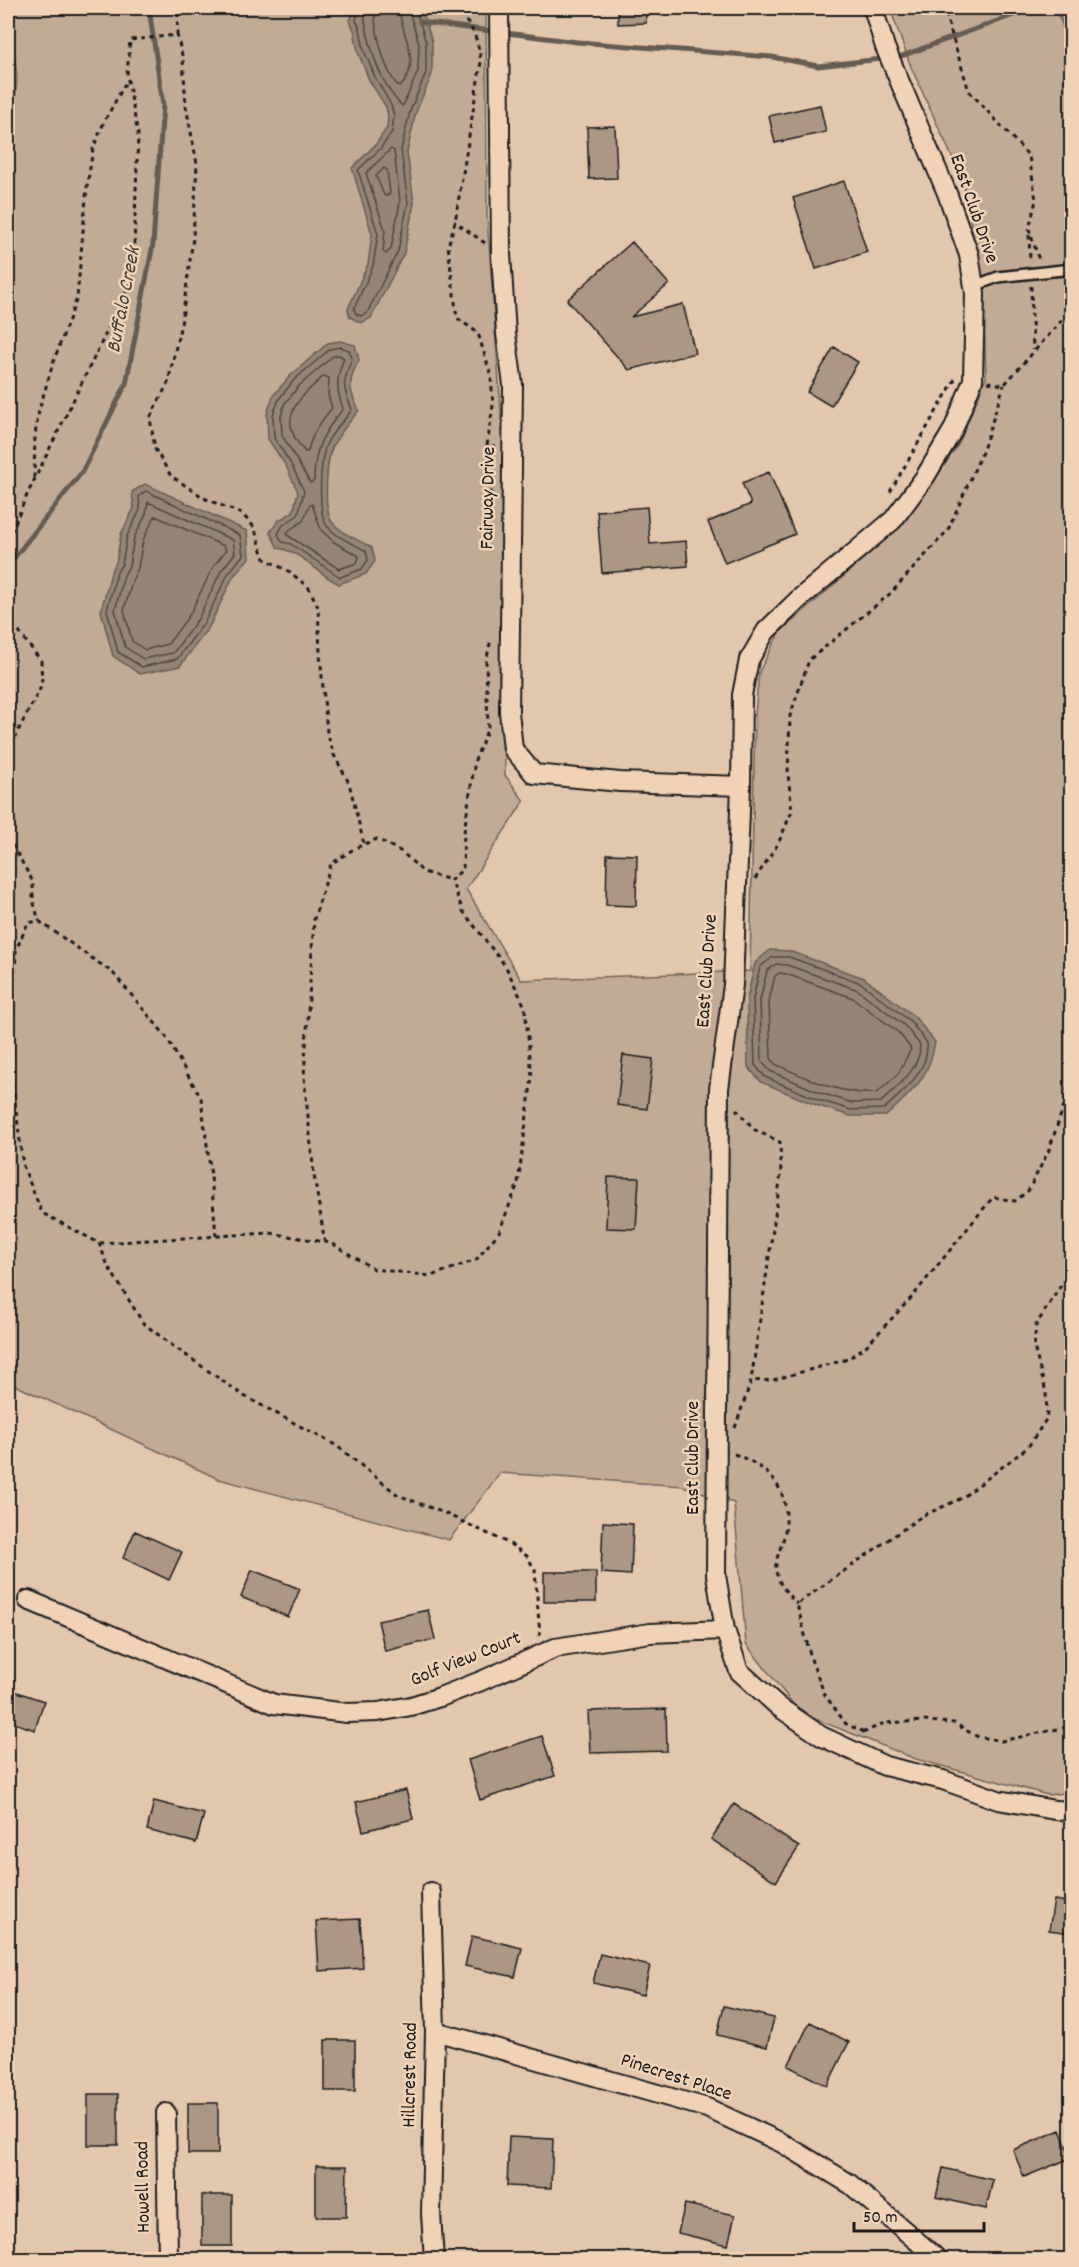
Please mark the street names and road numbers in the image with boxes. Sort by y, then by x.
street label: East Club Drive [941,151,1005,268]
street label: Fairway Drive [474,446,504,550]
street label: East Club Drive [690,913,726,1029]
street label: East Club Drive [680,1401,708,1515]
street label: Golf View Court [406,1625,526,1695]
street label: Hillcrest Road [396,2022,426,2128]
street label: Pinecrest Place [617,2047,735,2109]
street label: Howell Road [129,2141,159,2233]

